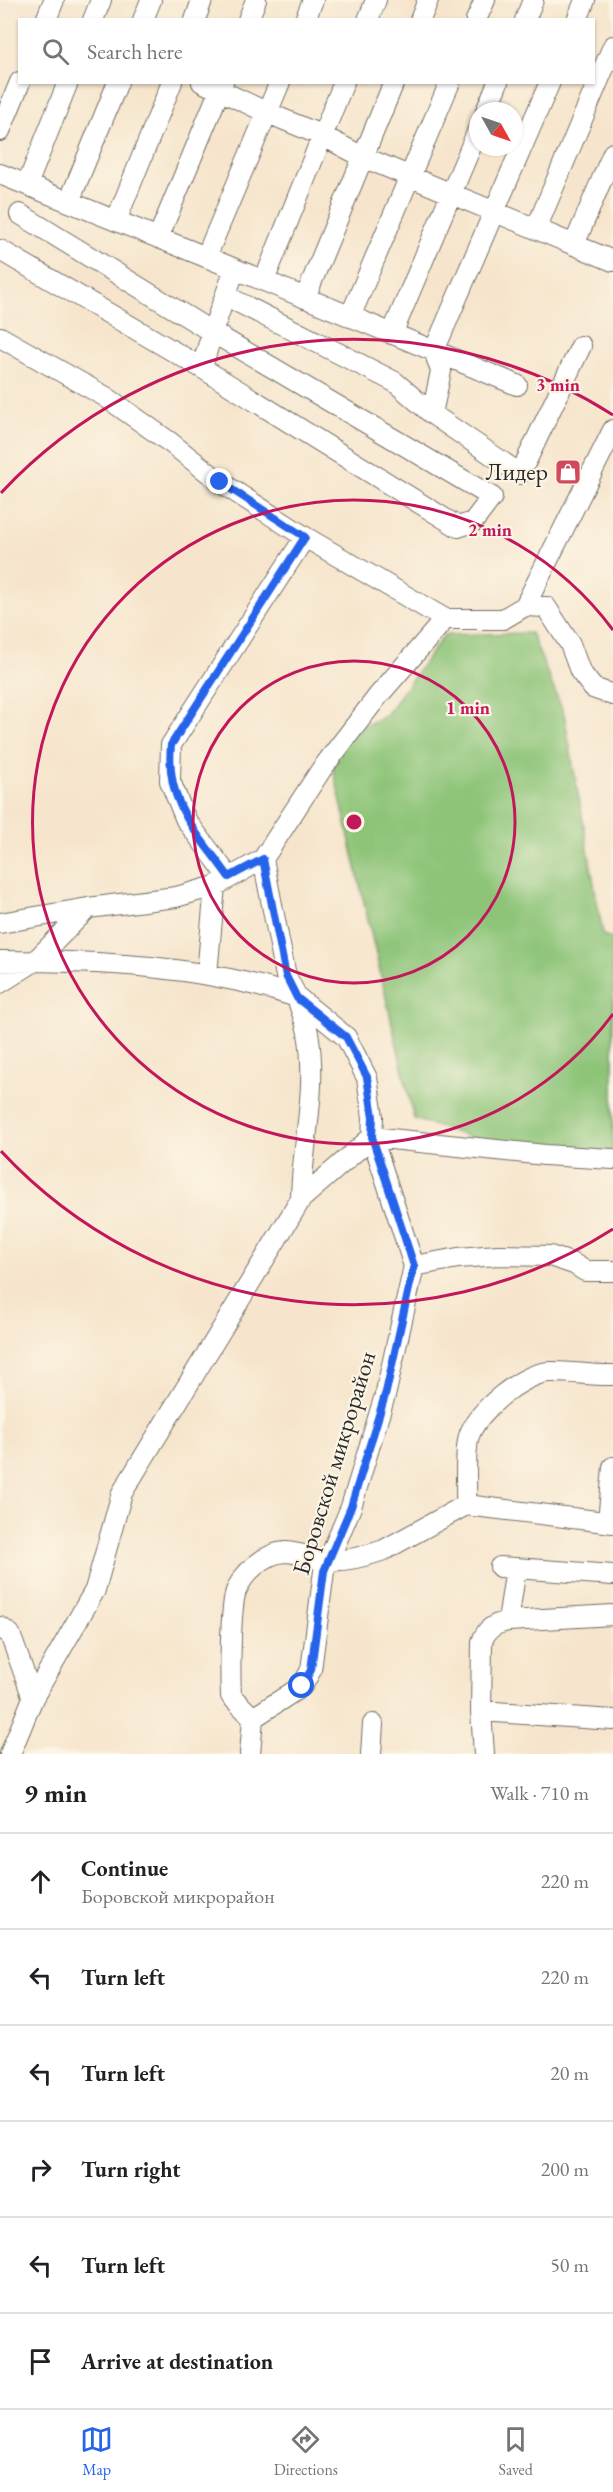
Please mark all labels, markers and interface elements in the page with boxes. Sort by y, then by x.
search box [18,18,595,84]
icon: search [39,35,72,68]
text: Search here [87,37,182,66]
north arrow [469,102,523,156]
text: 3 min [536,373,580,396]
place label: Лидер [486,456,548,487]
shop icon: Лидер [553,457,583,487]
route end [206,468,232,494]
text: 2 min [468,518,512,541]
text: 1 min [446,696,490,719]
centre of rings [344,812,364,832]
street label: Боровской микрорайон [285,1347,382,1578]
route start [288,1672,314,1698]
text: 9 min [24,1776,87,1810]
text: Walk · 710 m [490,1780,589,1806]
text: Continue [81,1854,168,1883]
icon: ahead [24,1865,57,1898]
text: 220 m [541,1868,589,1894]
text: Боровской микрорайон [81,1883,275,1909]
icon: left [24,1961,57,1994]
text: Turn left [81,1963,165,1992]
text: 220 m [541,1964,589,1990]
icon: left [24,2057,57,2090]
text: Turn left [81,2059,165,2088]
text: 20 m [550,2060,589,2086]
icon: right [24,2153,57,2186]
text: Turn right [81,2155,180,2184]
text: 200 m [541,2156,589,2182]
icon: left [24,2249,57,2282]
text: Turn left [81,2251,165,2280]
text: 50 m [550,2252,589,2278]
icon: arrive [24,2345,57,2378]
text: Arrive at destination [81,2347,273,2376]
tab: Map [80,2423,113,2480]
tab: Directions [274,2423,338,2480]
tab: Saved [498,2423,533,2480]

